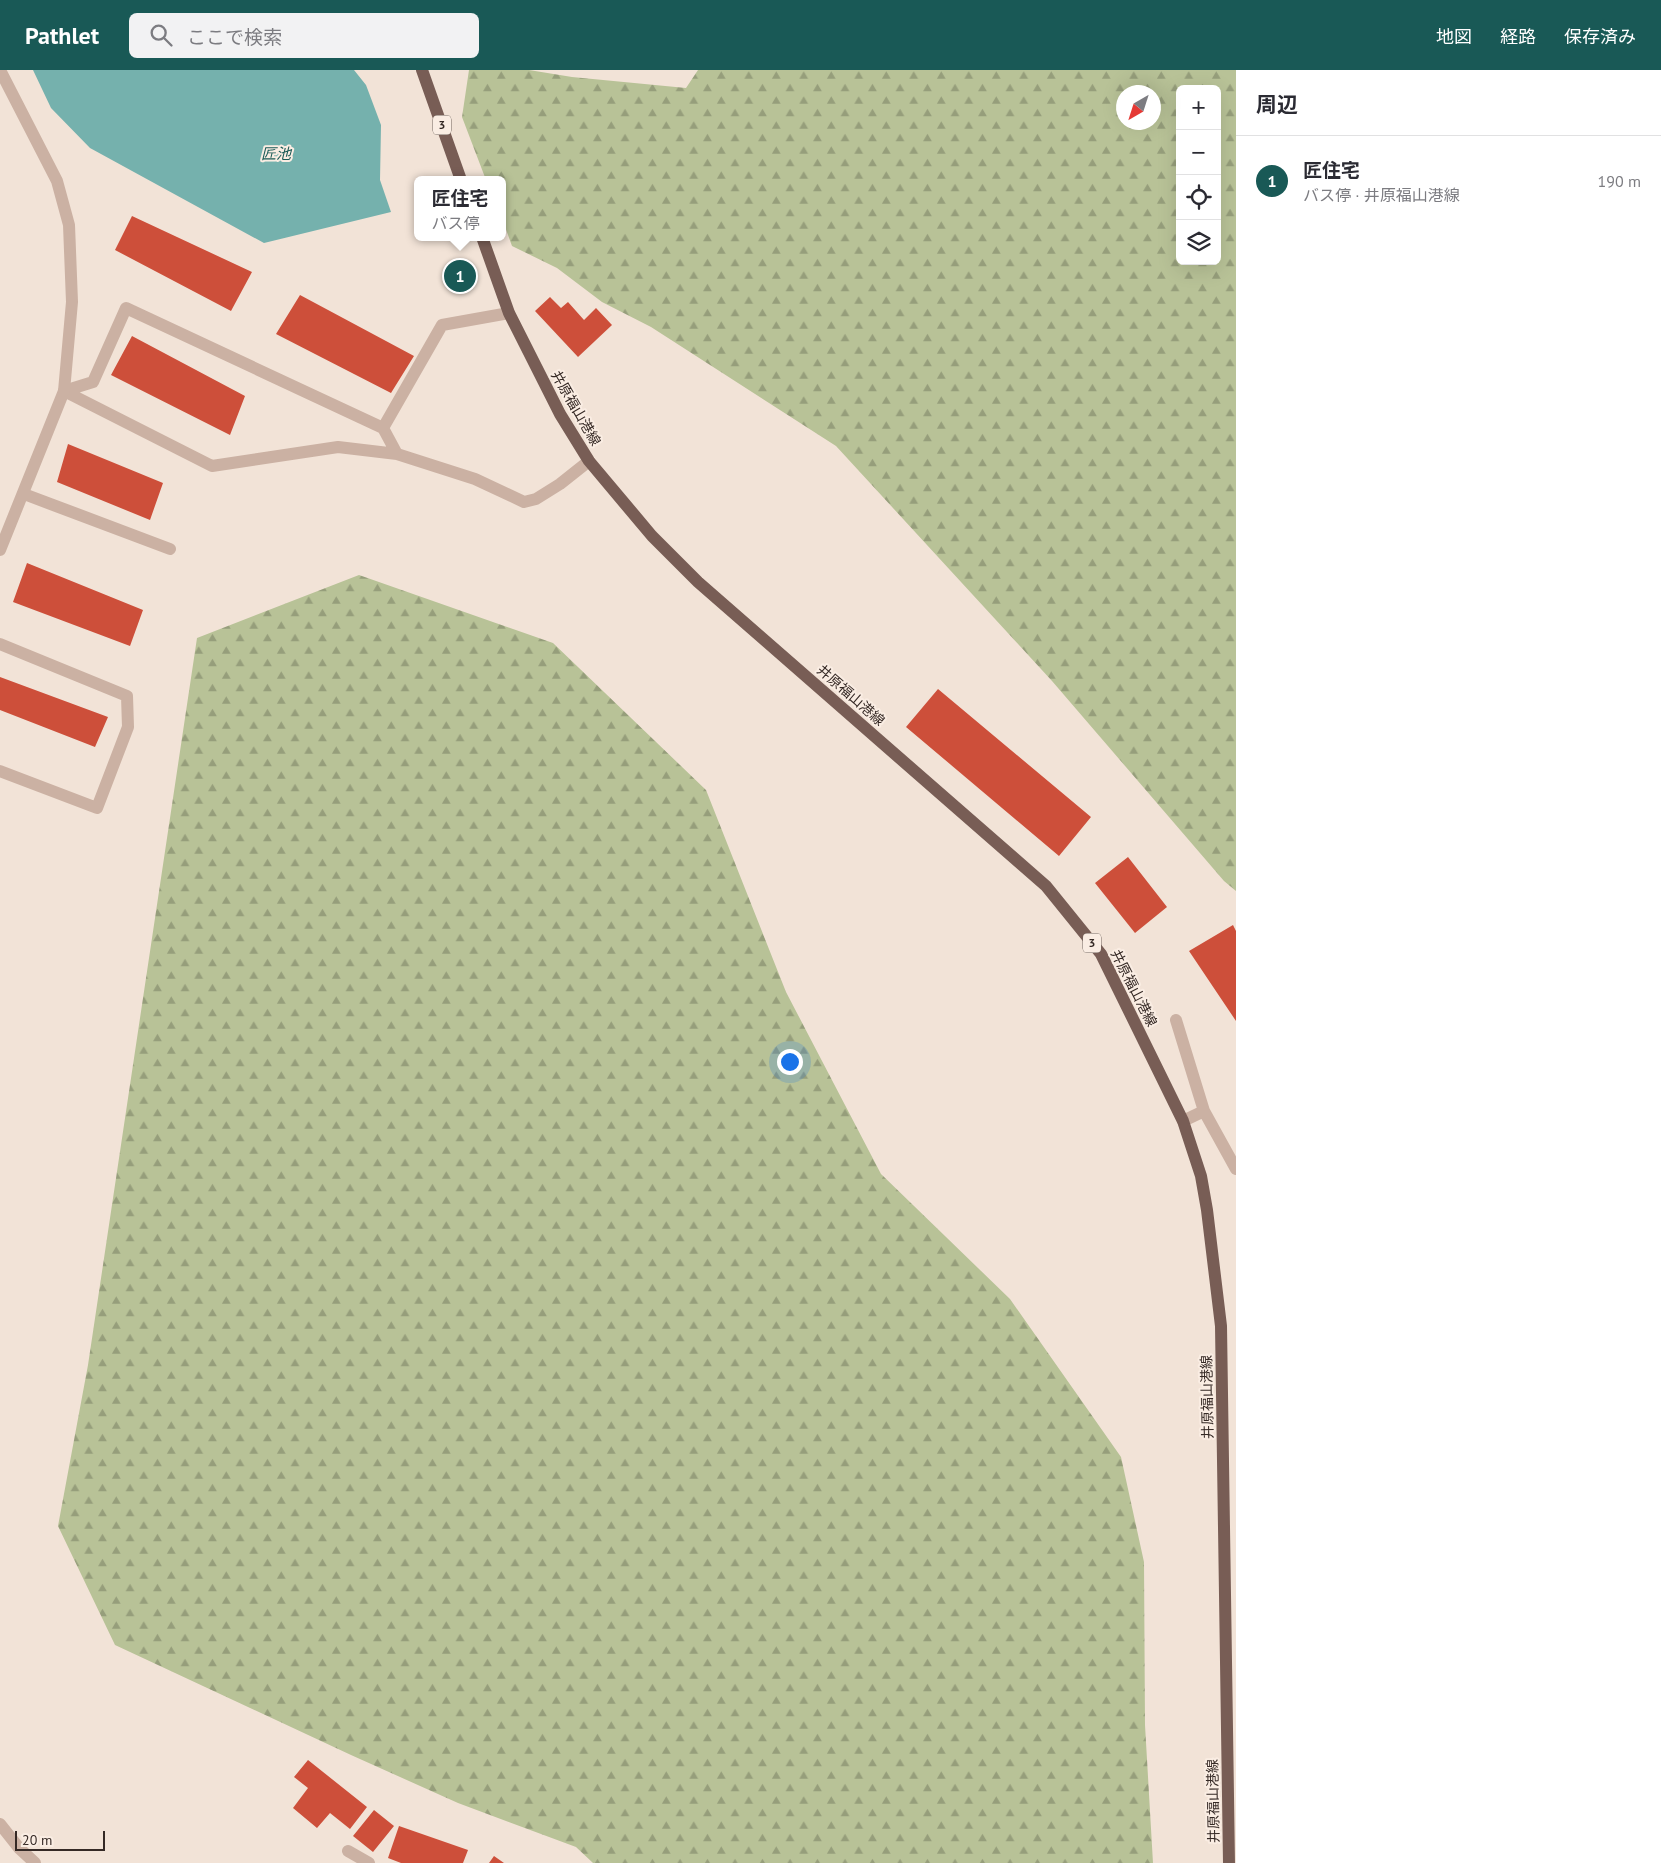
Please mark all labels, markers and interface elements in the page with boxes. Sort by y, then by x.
search box [129,13,479,58]
text: Pathlet [25,20,99,51]
icon: search [147,21,175,49]
text: ここで検索 [187,25,282,49]
text: 地図 [1436,25,1472,48]
text: 経路 [1500,25,1536,48]
text: 保存済み [1564,25,1636,48]
north arrow [1116,85,1161,130]
map controls [1176,85,1221,265]
button: + [1176,85,1221,130]
text: 周辺 [1256,91,1298,118]
road number: 3 [433,116,451,134]
button: − [1176,130,1221,175]
water label: 匠池 [261,144,293,163]
text: 匠住宅 [1303,158,1360,182]
text: 1 [1267,171,1277,191]
text: 190 m [1598,171,1641,191]
button: locate [1176,175,1221,220]
popup [414,176,506,241]
text: バス停 · 井原福山港線 [1303,185,1460,205]
text: 匠住宅 [431,186,489,210]
text: バス停 [431,213,480,233]
button: layers [1176,220,1221,265]
pin: 1 [444,257,476,295]
street label: 井原福山港線 [547,367,605,449]
street label: 井原福山港線 [813,661,889,729]
road number: 3 [1083,934,1101,952]
street label: 井原福山港線 [1107,946,1161,1030]
your location [777,1049,803,1075]
street label: 井原福山港線 [1197,1355,1217,1439]
street label: 井原福山港線 [1203,1759,1223,1843]
scale bar [15,1828,105,1851]
text: 20 m [22,1831,52,1849]

